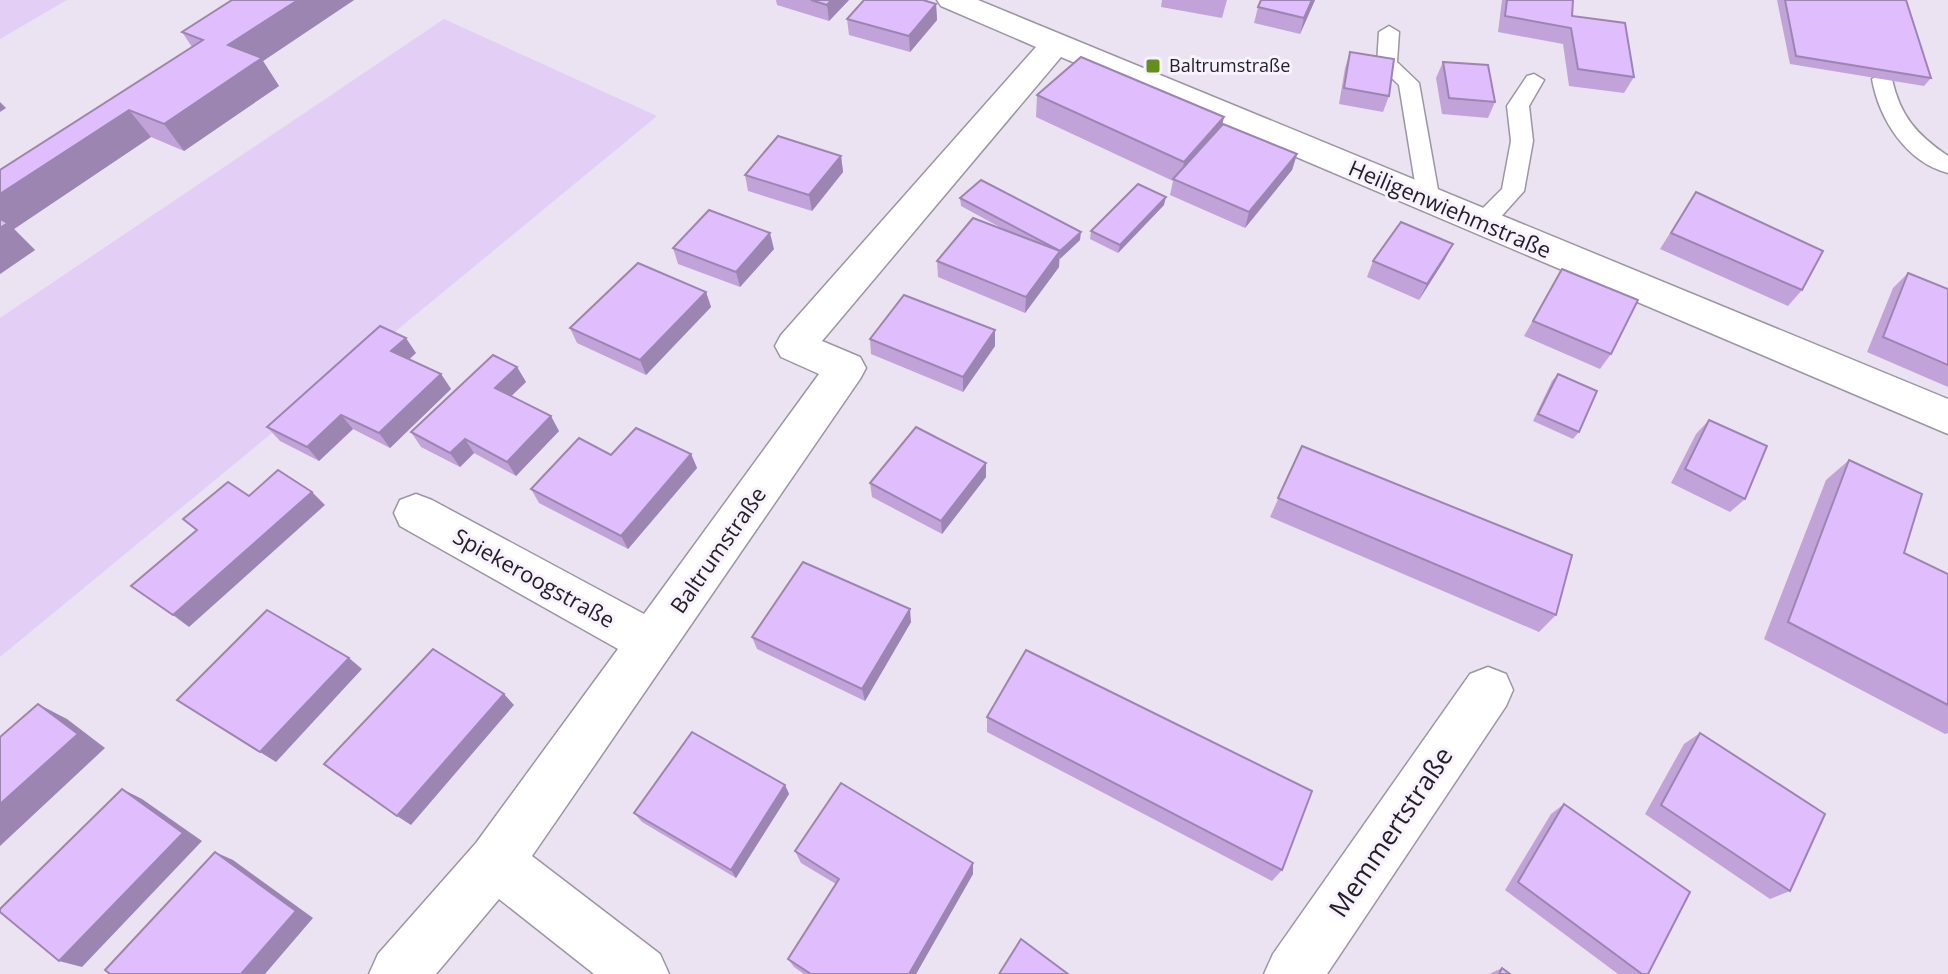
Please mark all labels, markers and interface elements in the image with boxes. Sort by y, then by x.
place label: Baltrumstraße [1169,53,1290,77]
marker: Baltrumstraße [1144,57,1162,75]
street label: Heiligenwiehmstraße [1344,152,1556,264]
street label: Baltrumstraße [662,480,772,619]
street label: Spiekeroogstraße [448,520,621,634]
street label: Memmertstraße [1320,739,1460,924]

